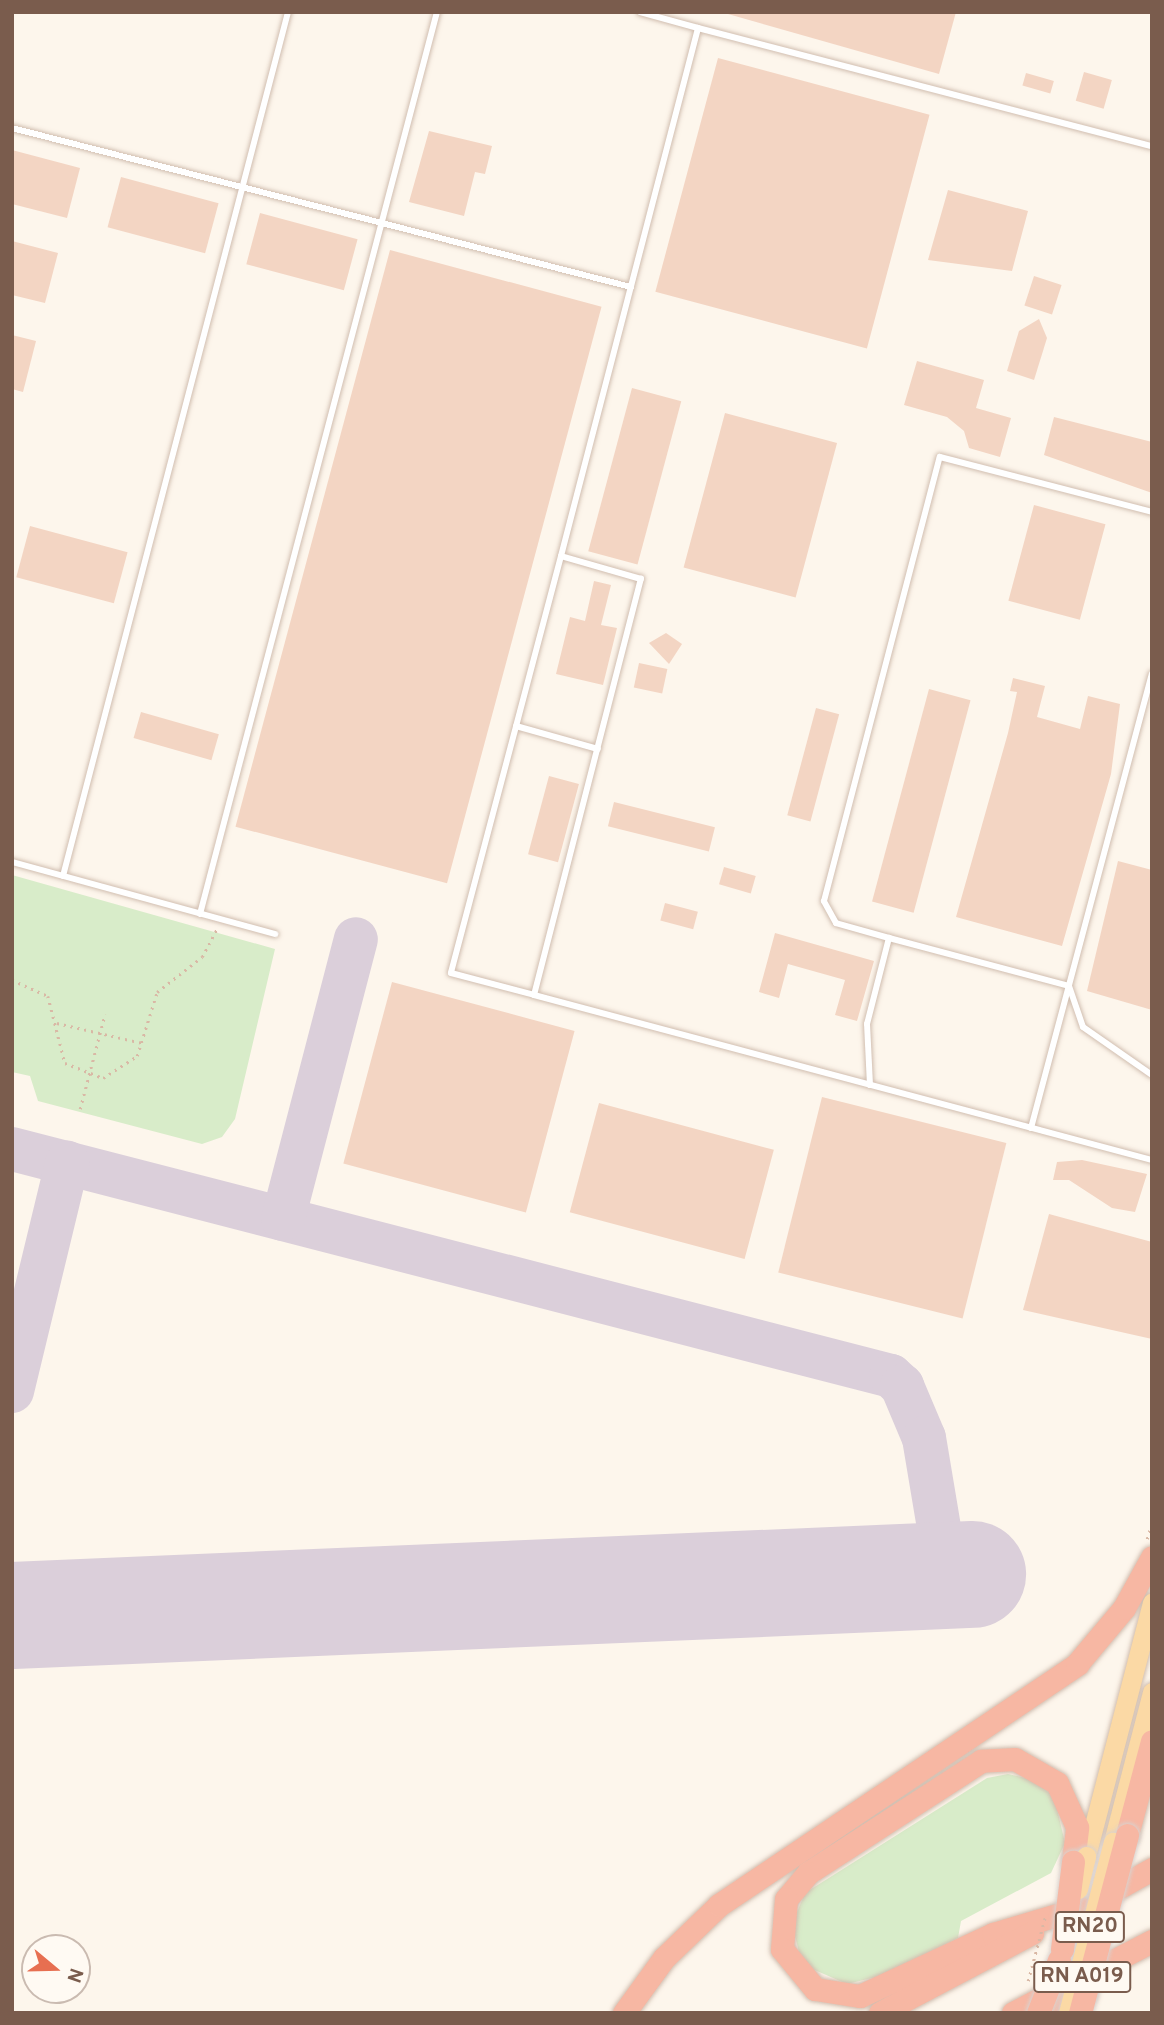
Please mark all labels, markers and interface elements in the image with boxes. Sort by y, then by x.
road number: RN20 [1053,1910,1127,1944]
north arrow [21,1934,91,2004]
road number: RN A019 [1031,1960,1133,1994]
text: N [60,1965,88,1986]

